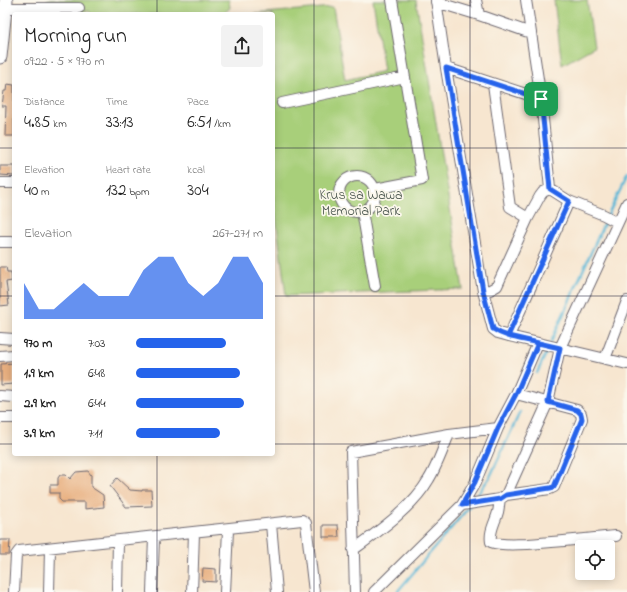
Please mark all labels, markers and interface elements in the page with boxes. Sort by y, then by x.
text: Morning run [24,21,127,53]
button: share [221,25,263,67]
text: 09:22 · 5 × 970 m [24,52,105,71]
pin [524,82,558,116]
icon: arrive [530,88,552,110]
text: Distance [24,94,65,110]
text: Time [106,94,127,110]
text: Pace [187,94,209,110]
text: 4.85 [24,110,51,135]
text: 33:13 [106,110,134,135]
text: 6:51 [187,110,211,135]
text: km [51,116,67,132]
text: /km [211,116,231,132]
text: Elevation [24,162,64,178]
text: Heart rate [106,162,151,178]
text: kcal [187,162,205,178]
text: 40 [24,178,38,203]
text: 132 [106,178,127,203]
text: 304 [187,178,209,203]
text: m [38,184,50,200]
text: bpm [127,184,150,200]
park label: Krus sa Wawa Memorial Park [319,185,403,222]
text: Elevation [24,224,72,243]
text: 267–271 m [212,224,263,243]
text: 970 m [24,334,52,353]
text: 7:03 [88,334,105,353]
text: 1.9 km [24,364,54,383]
text: 6:48 [88,364,105,383]
text: 2.9 km [24,394,56,413]
text: 6:44 [88,394,106,413]
text: 3.9 km [24,424,55,443]
text: 7:11 [88,424,103,443]
map controls [575,540,615,580]
button: locate [575,540,615,580]

